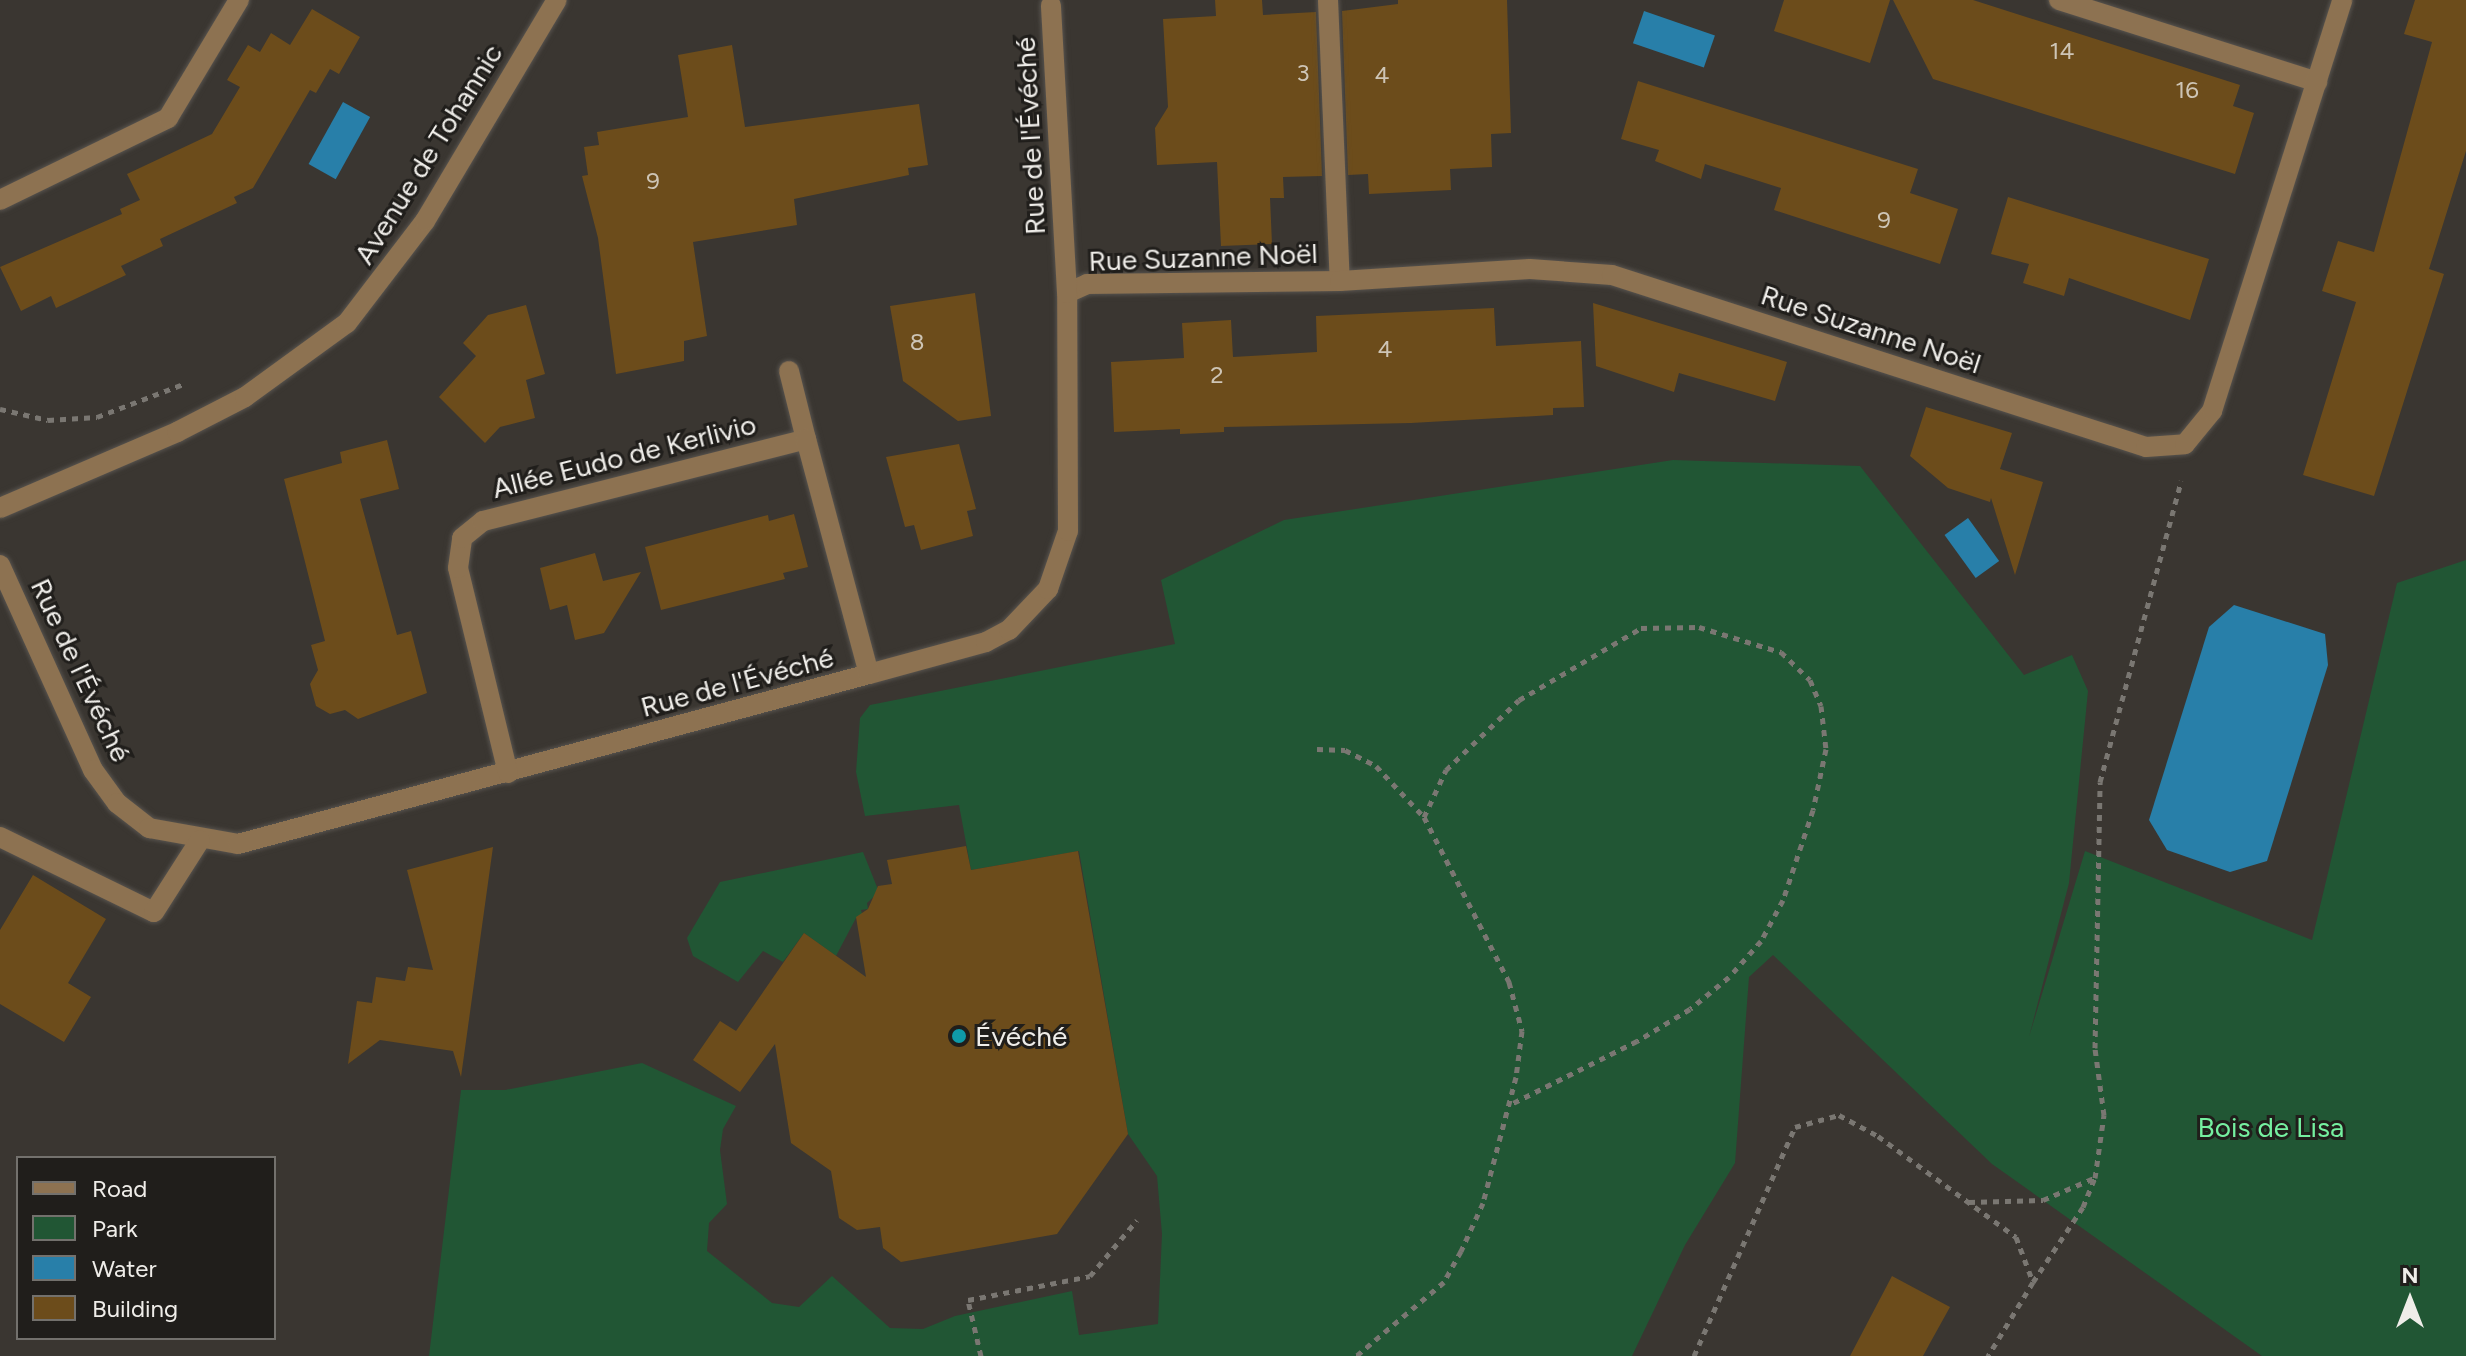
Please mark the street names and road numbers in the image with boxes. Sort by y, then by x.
street label: Rue de l'Évéché [1008,36,1052,236]
street label: Avenue de Tohannic [347,38,509,270]
street label: Rue Suzanne Noël [1088,236,1318,278]
street label: Rue Suzanne Noël [1757,278,1985,380]
street label: Allée Eudo de Kerlivio [489,407,759,505]
street label: Rue de l'Évéché [24,573,138,767]
street label: Rue de l'Évéché [637,640,837,724]

